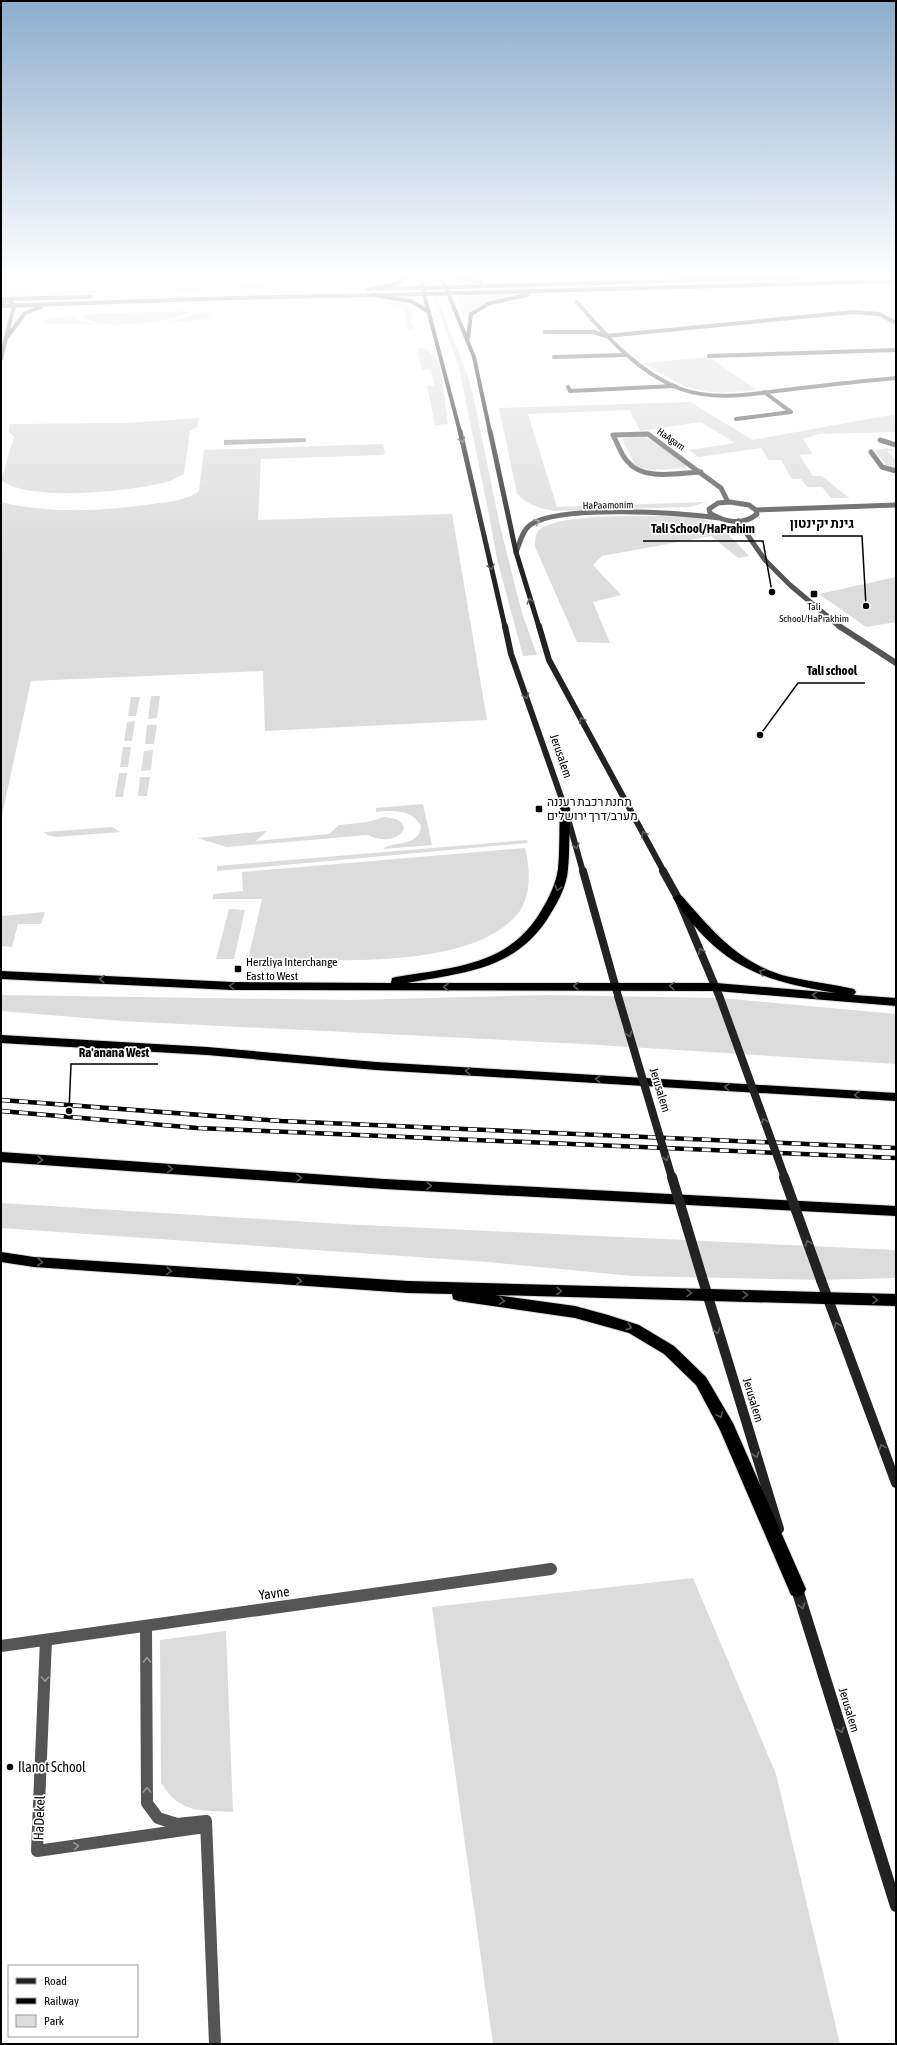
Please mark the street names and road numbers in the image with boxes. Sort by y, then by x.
street label: HaAgam [655,426,687,452]
street label: HaPaamonim [583,499,633,511]
street label: Jerusalem [547,732,575,780]
street label: Jerusalem [647,1066,673,1114]
street label: Jerusalem [740,1376,766,1424]
street label: Yavne [258,1583,290,1603]
street label: Jerusalem [836,1686,862,1734]
street label: HaDekel [30,1795,48,1841]

